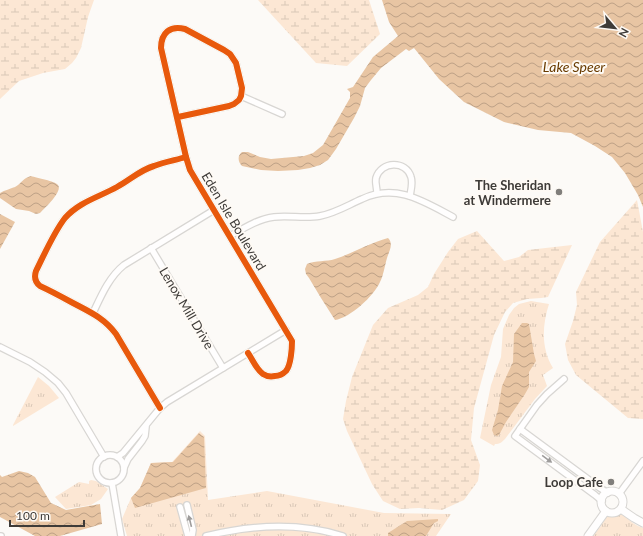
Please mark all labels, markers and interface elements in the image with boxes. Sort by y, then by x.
north arrow [595,8,635,48]
text: N [617,26,632,40]
water label: Lake Speer [543,58,605,75]
street label: Eden Isle Boulevard [198,169,270,273]
place label: The Sheridan at Windermere [464,177,551,208]
marker: The Sheridan at Windermere [554,187,564,197]
street label: Lenox Mill Drive [156,264,218,352]
one-way arrow [541,455,552,463]
place label: Loop Cafe [545,474,603,490]
marker: Loop Cafe [606,477,616,487]
scale bar [10,502,84,528]
text: 100 m [16,508,50,523]
one-way arrow [187,514,193,527]

